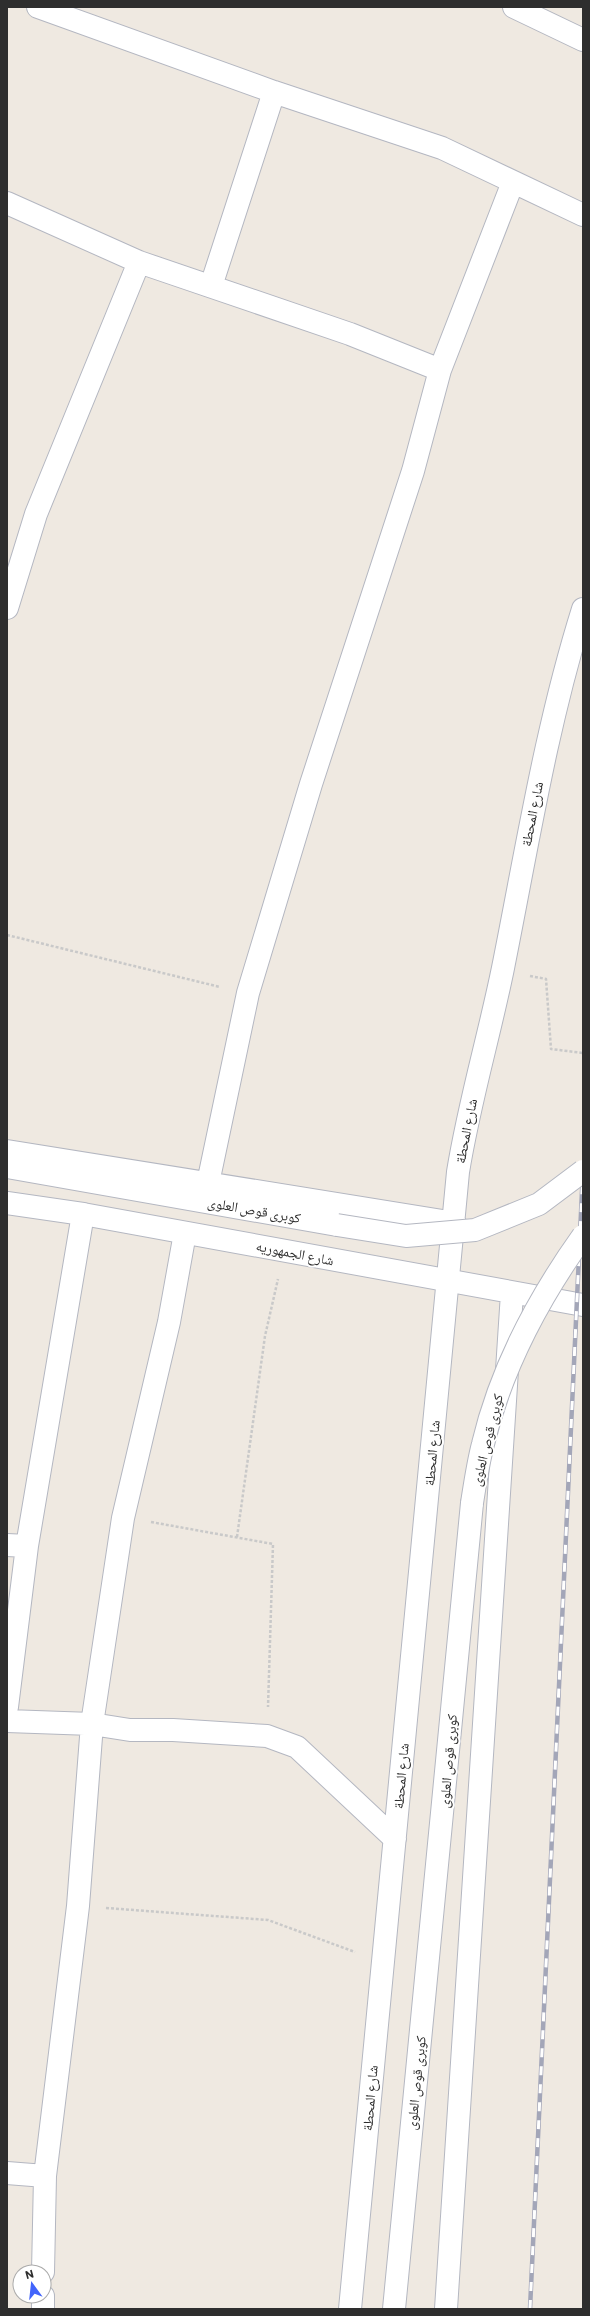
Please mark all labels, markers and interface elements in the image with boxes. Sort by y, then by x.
street label: شارع المحطة [517,780,548,848]
street label: شارع المحطة [451,1097,482,1165]
street label: كوبرى قوص العلوى [206,1193,302,1227]
street label: شارع الجمهوريه [254,1237,336,1270]
street label: كوبرى قوص العلوى [467,1392,507,1488]
street label: شارع المحطة [420,1419,445,1487]
street label: كوبرى قوص العلوى [435,1713,461,1809]
street label: شارع المحطة [389,1742,414,1810]
street label: كوبرى قوص العلوى [402,2035,430,2131]
street label: شارع المحطة [358,2064,383,2132]
north arrow [12,2264,52,2304]
text: N [24,2267,35,2281]

